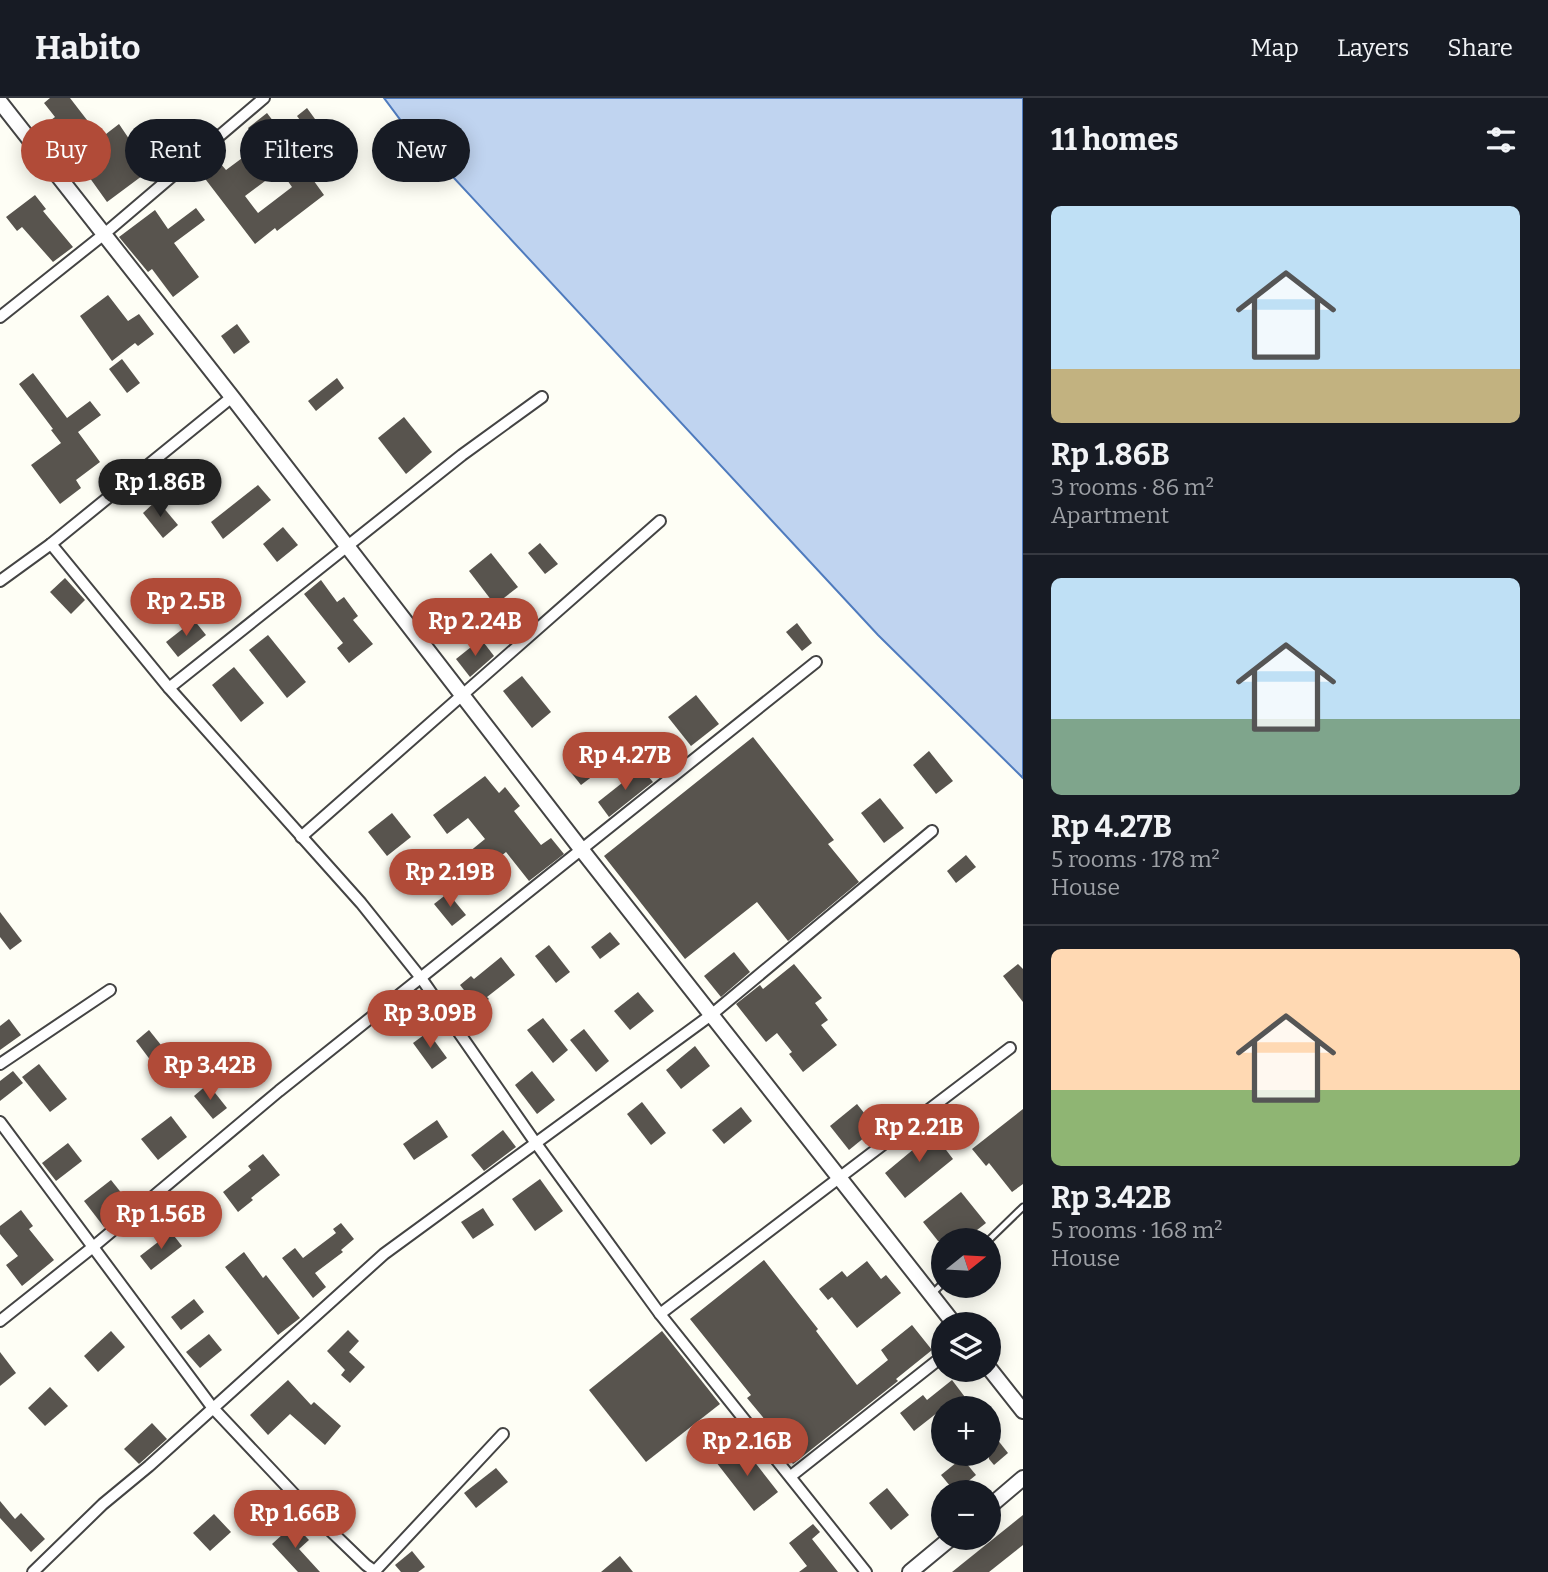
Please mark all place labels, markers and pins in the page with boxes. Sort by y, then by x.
pin: Rp 1.86B [88,460,232,519]
pin: Rp 2.5B [121,578,251,638]
pin: Rp 2.24B [403,598,547,658]
pin: Rp 4.27B [553,732,697,792]
pin: Rp 2.19B [378,850,522,909]
pin: Rp 3.09B [358,990,502,1050]
pin: Rp 3.42B [138,1042,282,1102]
pin: Rp 2.21B [847,1104,991,1164]
pin: Rp 1.56B [89,1192,233,1251]
pin: Rp 2.16B [675,1418,819,1478]
pin: Rp 1.66B [223,1490,367,1550]

